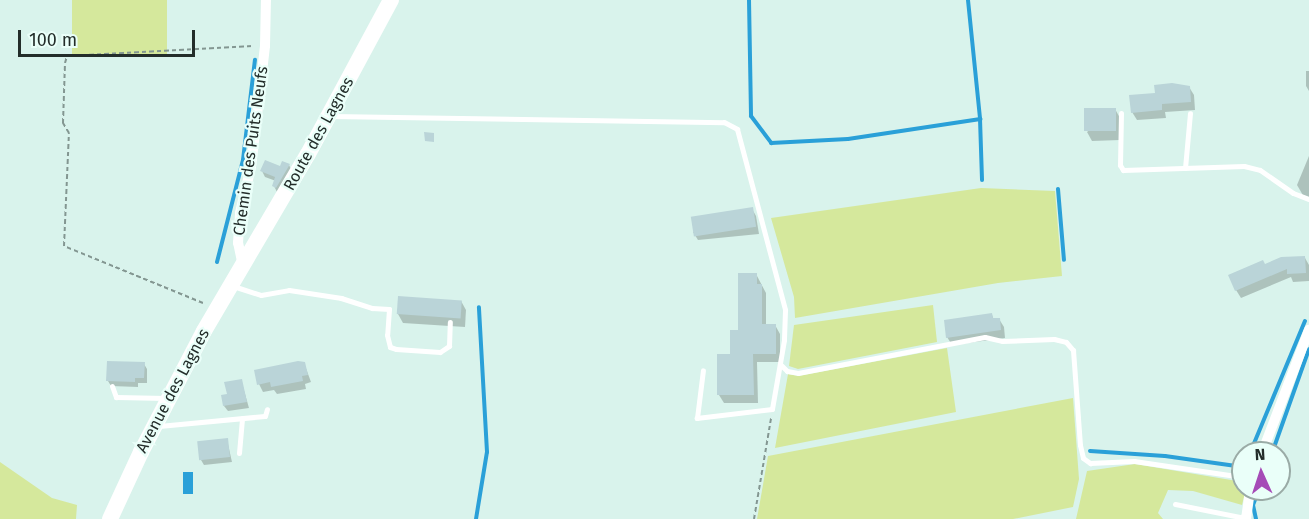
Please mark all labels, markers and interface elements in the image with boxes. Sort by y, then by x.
scale bar [21,18,198,56]
text: 100 m [29,29,77,51]
street label: Chemin des Puits Neufs [230,65,272,237]
street label: Route des Lagnes [280,74,358,194]
street label: Avenue des Lagnes [132,326,214,456]
north arrow [1231,441,1291,501]
text: N [1254,445,1266,464]

